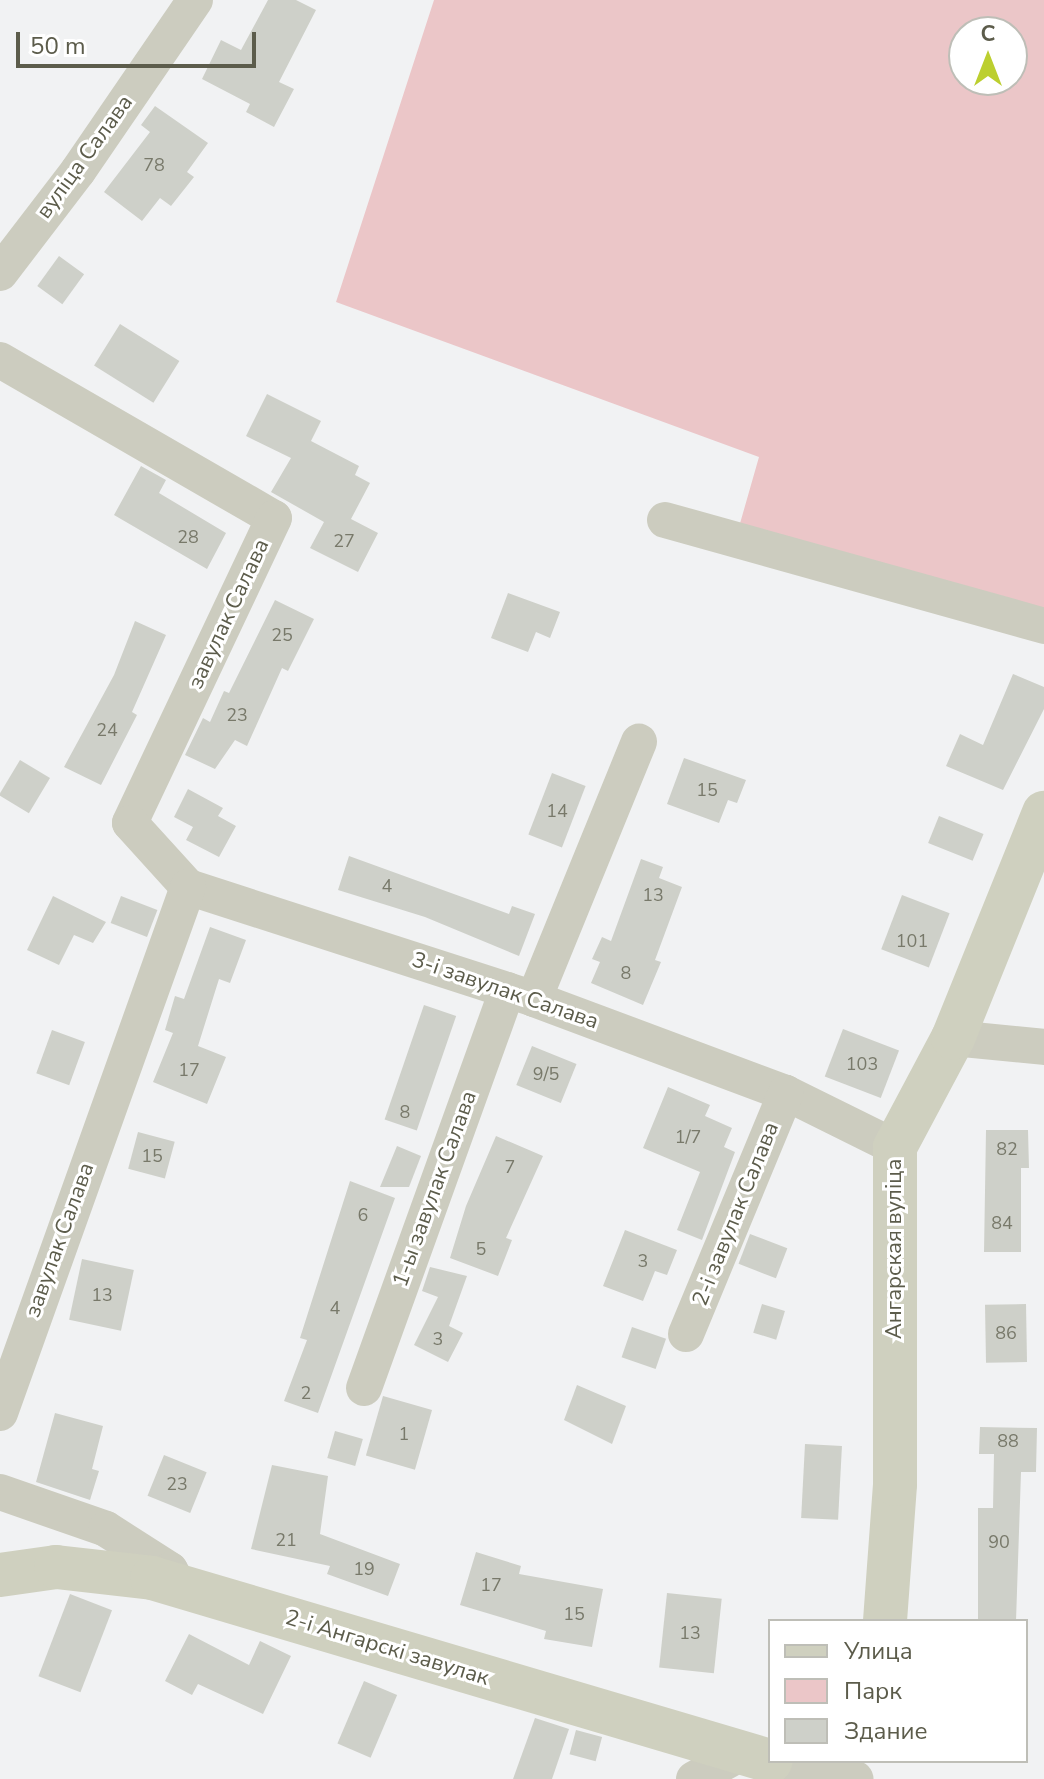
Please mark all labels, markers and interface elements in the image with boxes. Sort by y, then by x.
scale bar [20,16,260,66]
north arrow [948,16,1028,96]
text: С [981,19,995,49]
text: 50 m [30,30,86,62]
street label: вуліца Салава [31,90,139,224]
house number: 78 [143,154,165,176]
house number: 28 [177,526,199,548]
house number: 27 [333,530,355,552]
street label: завулак Салава [183,535,275,693]
house number: 25 [271,624,293,646]
house number: 23 [226,704,248,726]
house number: 24 [96,719,118,741]
house number: 15 [696,779,718,801]
house number: 14 [546,800,568,822]
house number: 4 [382,875,392,897]
house number: 13 [642,884,664,906]
house number: 101 [896,930,928,952]
street label: 3-і завулак Салава [408,947,602,1035]
house number: 8 [621,962,631,984]
house number: 103 [846,1053,878,1075]
house number: 17 [178,1059,200,1081]
house number: 9/5 [533,1063,559,1085]
street label: 1-ы завулак Салава [387,1087,483,1291]
house number: 8 [400,1101,410,1123]
street label: 2-і завулак Салава [687,1118,785,1310]
house number: 1/7 [675,1126,701,1148]
house number: 82 [996,1138,1018,1160]
house number: 15 [141,1145,163,1167]
house number: 7 [505,1156,515,1178]
street label: завулак Салава [20,1159,100,1321]
street label: Ангарская вуліца [882,1159,908,1339]
house number: 6 [358,1204,368,1226]
house number: 84 [991,1212,1013,1234]
house number: 5 [476,1238,486,1260]
house number: 3 [638,1250,648,1272]
house number: 13 [91,1284,113,1306]
house number: 4 [330,1297,340,1319]
house number: 86 [995,1322,1017,1344]
house number: 3 [433,1328,443,1350]
house number: 2 [301,1382,311,1404]
house number: 1 [399,1423,409,1445]
house number: 88 [997,1430,1019,1452]
house number: 23 [166,1473,188,1495]
house number: 21 [275,1529,297,1551]
house number: 90 [988,1531,1010,1553]
house number: 19 [353,1558,375,1580]
house number: 17 [480,1574,502,1596]
house number: 15 [563,1603,585,1625]
street label: 2-і Ангарскі завулак [282,1604,492,1692]
legend [768,1619,1028,1763]
house number: 13 [679,1622,701,1644]
text: Улица [844,1635,913,1667]
text: Парк [844,1675,902,1707]
text: Здание [844,1715,928,1747]

